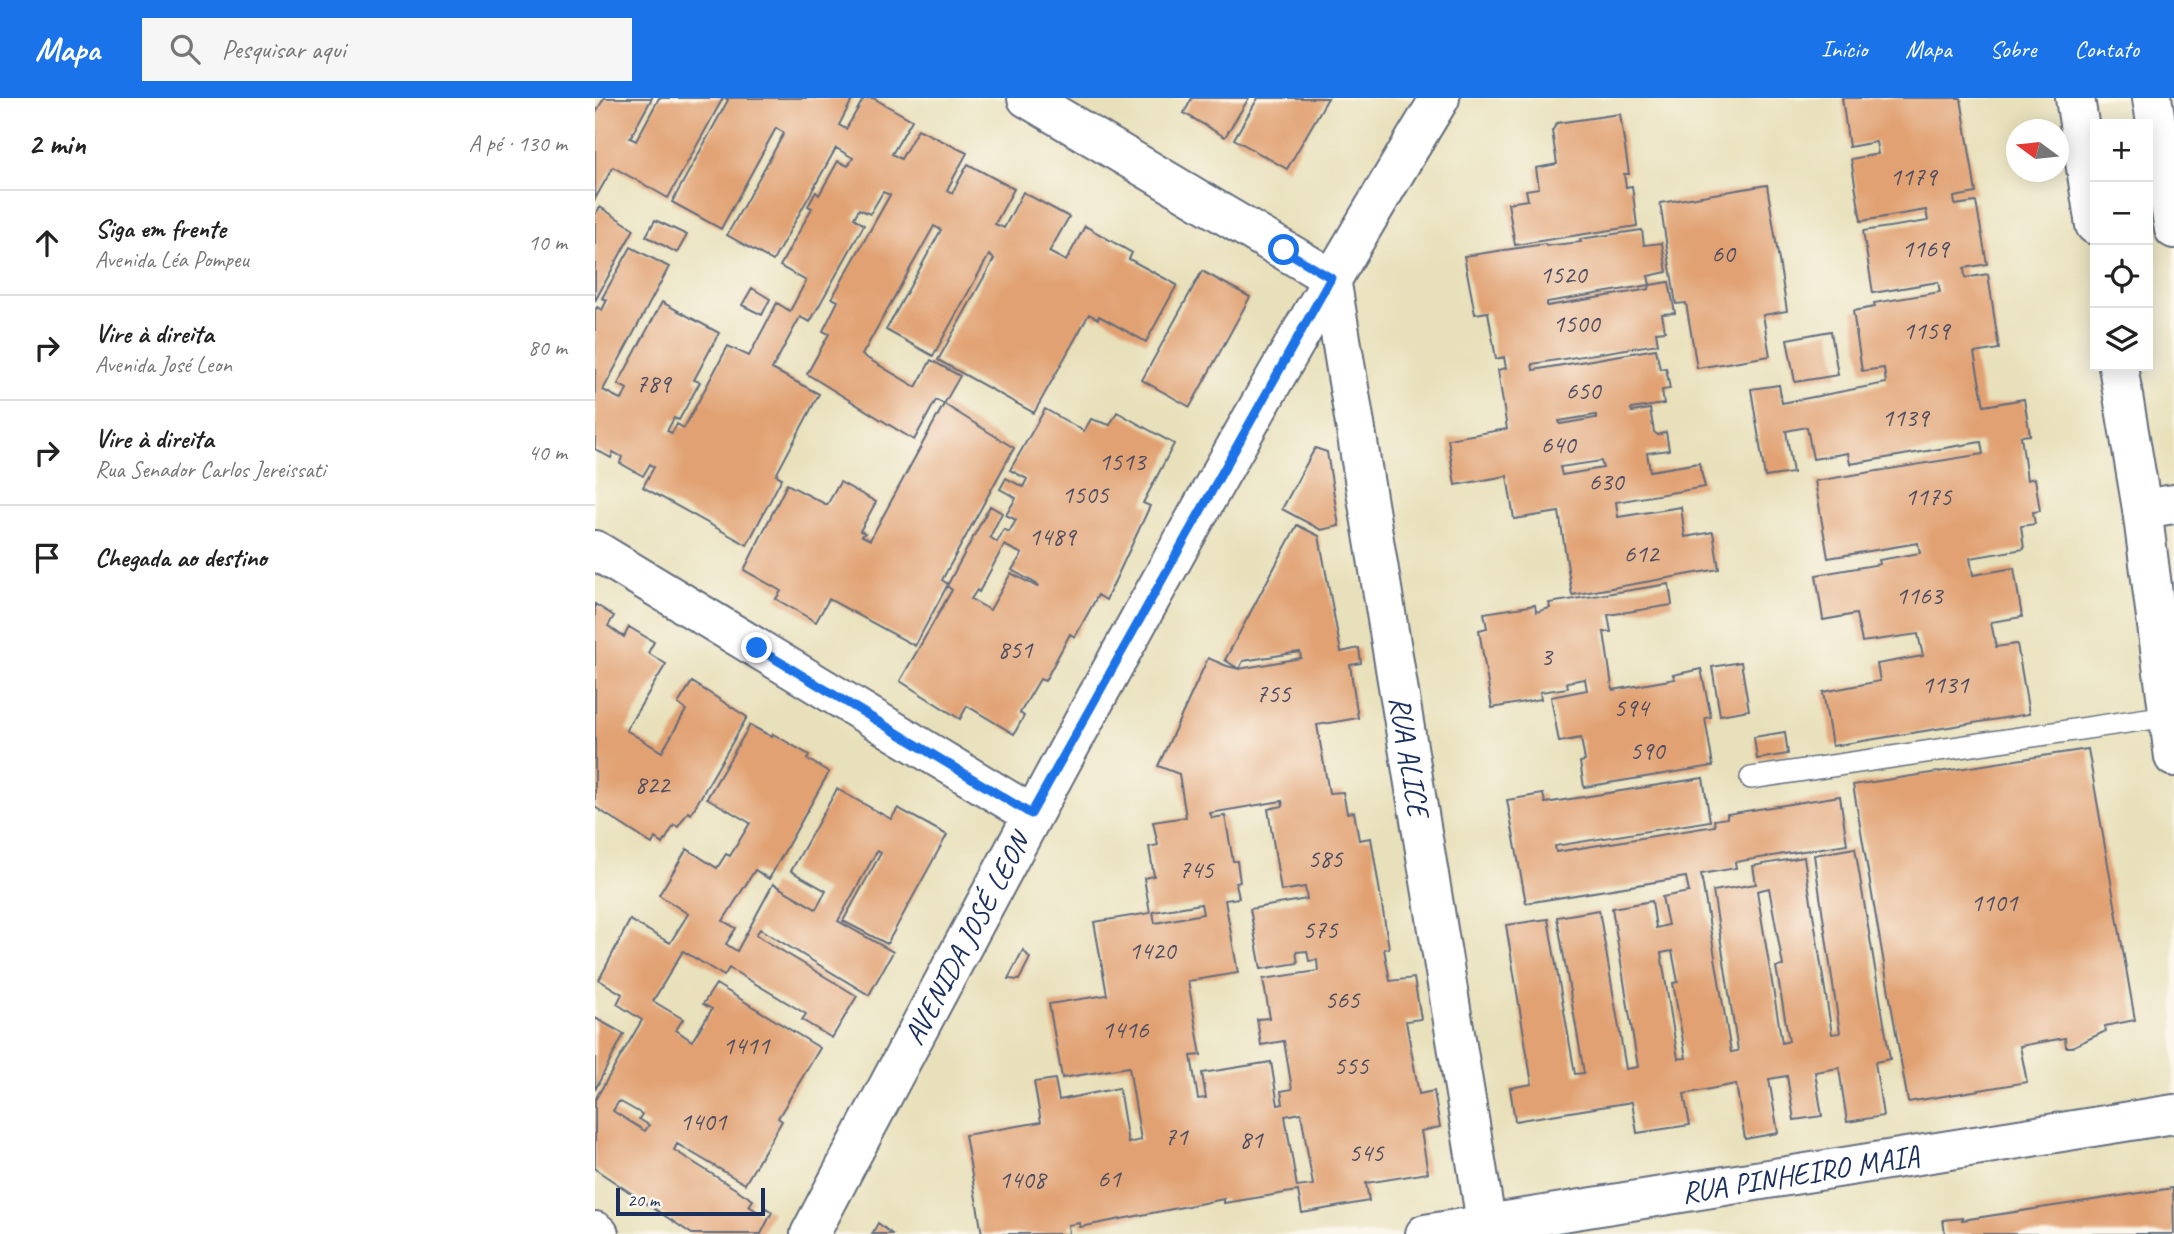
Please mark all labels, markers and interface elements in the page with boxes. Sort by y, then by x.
search box [142,18,632,81]
text: Mapa [35,28,100,70]
icon: search [166,30,204,68]
text: Pesquisar aqui [222,33,346,66]
text: Início [1821,34,1867,64]
text: Mapa [1905,34,1952,64]
text: Sobre [1990,34,2036,64]
text: Contato [2074,34,2139,64]
north arrow [2006,119,2069,182]
map controls [2090,119,2153,371]
button: + [2090,119,2153,182]
text: 2 min [28,125,85,163]
text: A pé · 130 m [469,129,567,158]
house number: 1179 [1890,160,1939,193]
button: − [2090,182,2153,245]
text: Siga em frente [95,212,226,245]
icon: ahead [28,224,66,262]
text: 10 m [528,228,567,257]
house number: 1169 [1902,232,1951,265]
route start [1268,234,1299,265]
house number: 60 [1711,237,1737,270]
text: Avenida Léa Pompeu [95,245,249,274]
button: locate [2090,245,2153,308]
house number: 1520 [1540,258,1589,291]
house number: 1500 [1553,307,1602,340]
button: layers [2090,308,2153,371]
house number: 1159 [1903,314,1952,347]
text: Vire à direita [95,317,214,350]
icon: right [28,329,66,367]
text: 80 m [528,333,567,362]
text: Avenida José Leon [95,350,232,379]
house number: 789 [635,367,673,400]
house number: 650 [1565,374,1603,407]
house number: 1139 [1882,401,1931,434]
text: Vire à direita [95,422,214,455]
house number: 640 [1540,428,1578,461]
icon: right [28,434,66,472]
text: 40 m [528,438,567,467]
house number: 1513 [1099,445,1148,478]
text: Rua Senador Carlos Jereissati [95,455,325,484]
house number: 630 [1588,465,1626,498]
house number: 1505 [1062,478,1110,511]
house number: 1175 [1905,480,1953,513]
house number: 1489 [1029,520,1078,553]
house number: 612 [1623,537,1661,570]
icon: arrive [28,539,66,577]
text: Chegada ao destino [95,541,267,574]
house number: 1163 [1896,579,1945,612]
route end [741,632,772,663]
house number: 851 [997,633,1034,666]
house number: 3 [1540,640,1554,673]
house number: 1131 [1922,668,1970,701]
house number: 755 [1255,677,1292,710]
house number: 594 [1613,691,1651,724]
street label: RUA ALICE [1381,693,1439,823]
house number: 590 [1629,734,1667,767]
house number: 822 [634,768,672,801]
street label: AVENIDA JOSÉ LEON [895,823,1040,1051]
house number: 585 [1307,842,1344,875]
house number: 745 [1178,853,1215,886]
house number: 1101 [1971,886,2019,919]
house number: 575 [1302,913,1339,946]
house number: 1420 [1129,934,1178,967]
house number: 565 [1324,983,1361,1016]
house number: 1416 [1102,1013,1150,1046]
house number: 1411 [723,1029,771,1062]
house number: 555 [1333,1049,1370,1082]
house number: 1401 [680,1105,728,1138]
house number: 71 [1164,1120,1189,1153]
house number: 81 [1239,1123,1264,1156]
house number: 545 [1348,1136,1385,1169]
street label: RUA PINHEIRO MAIA [1679,1136,1923,1212]
house number: 61 [1097,1162,1122,1195]
house number: 1408 [999,1163,1048,1196]
scale bar [616,1185,765,1217]
text: 20 m [627,1188,659,1212]

